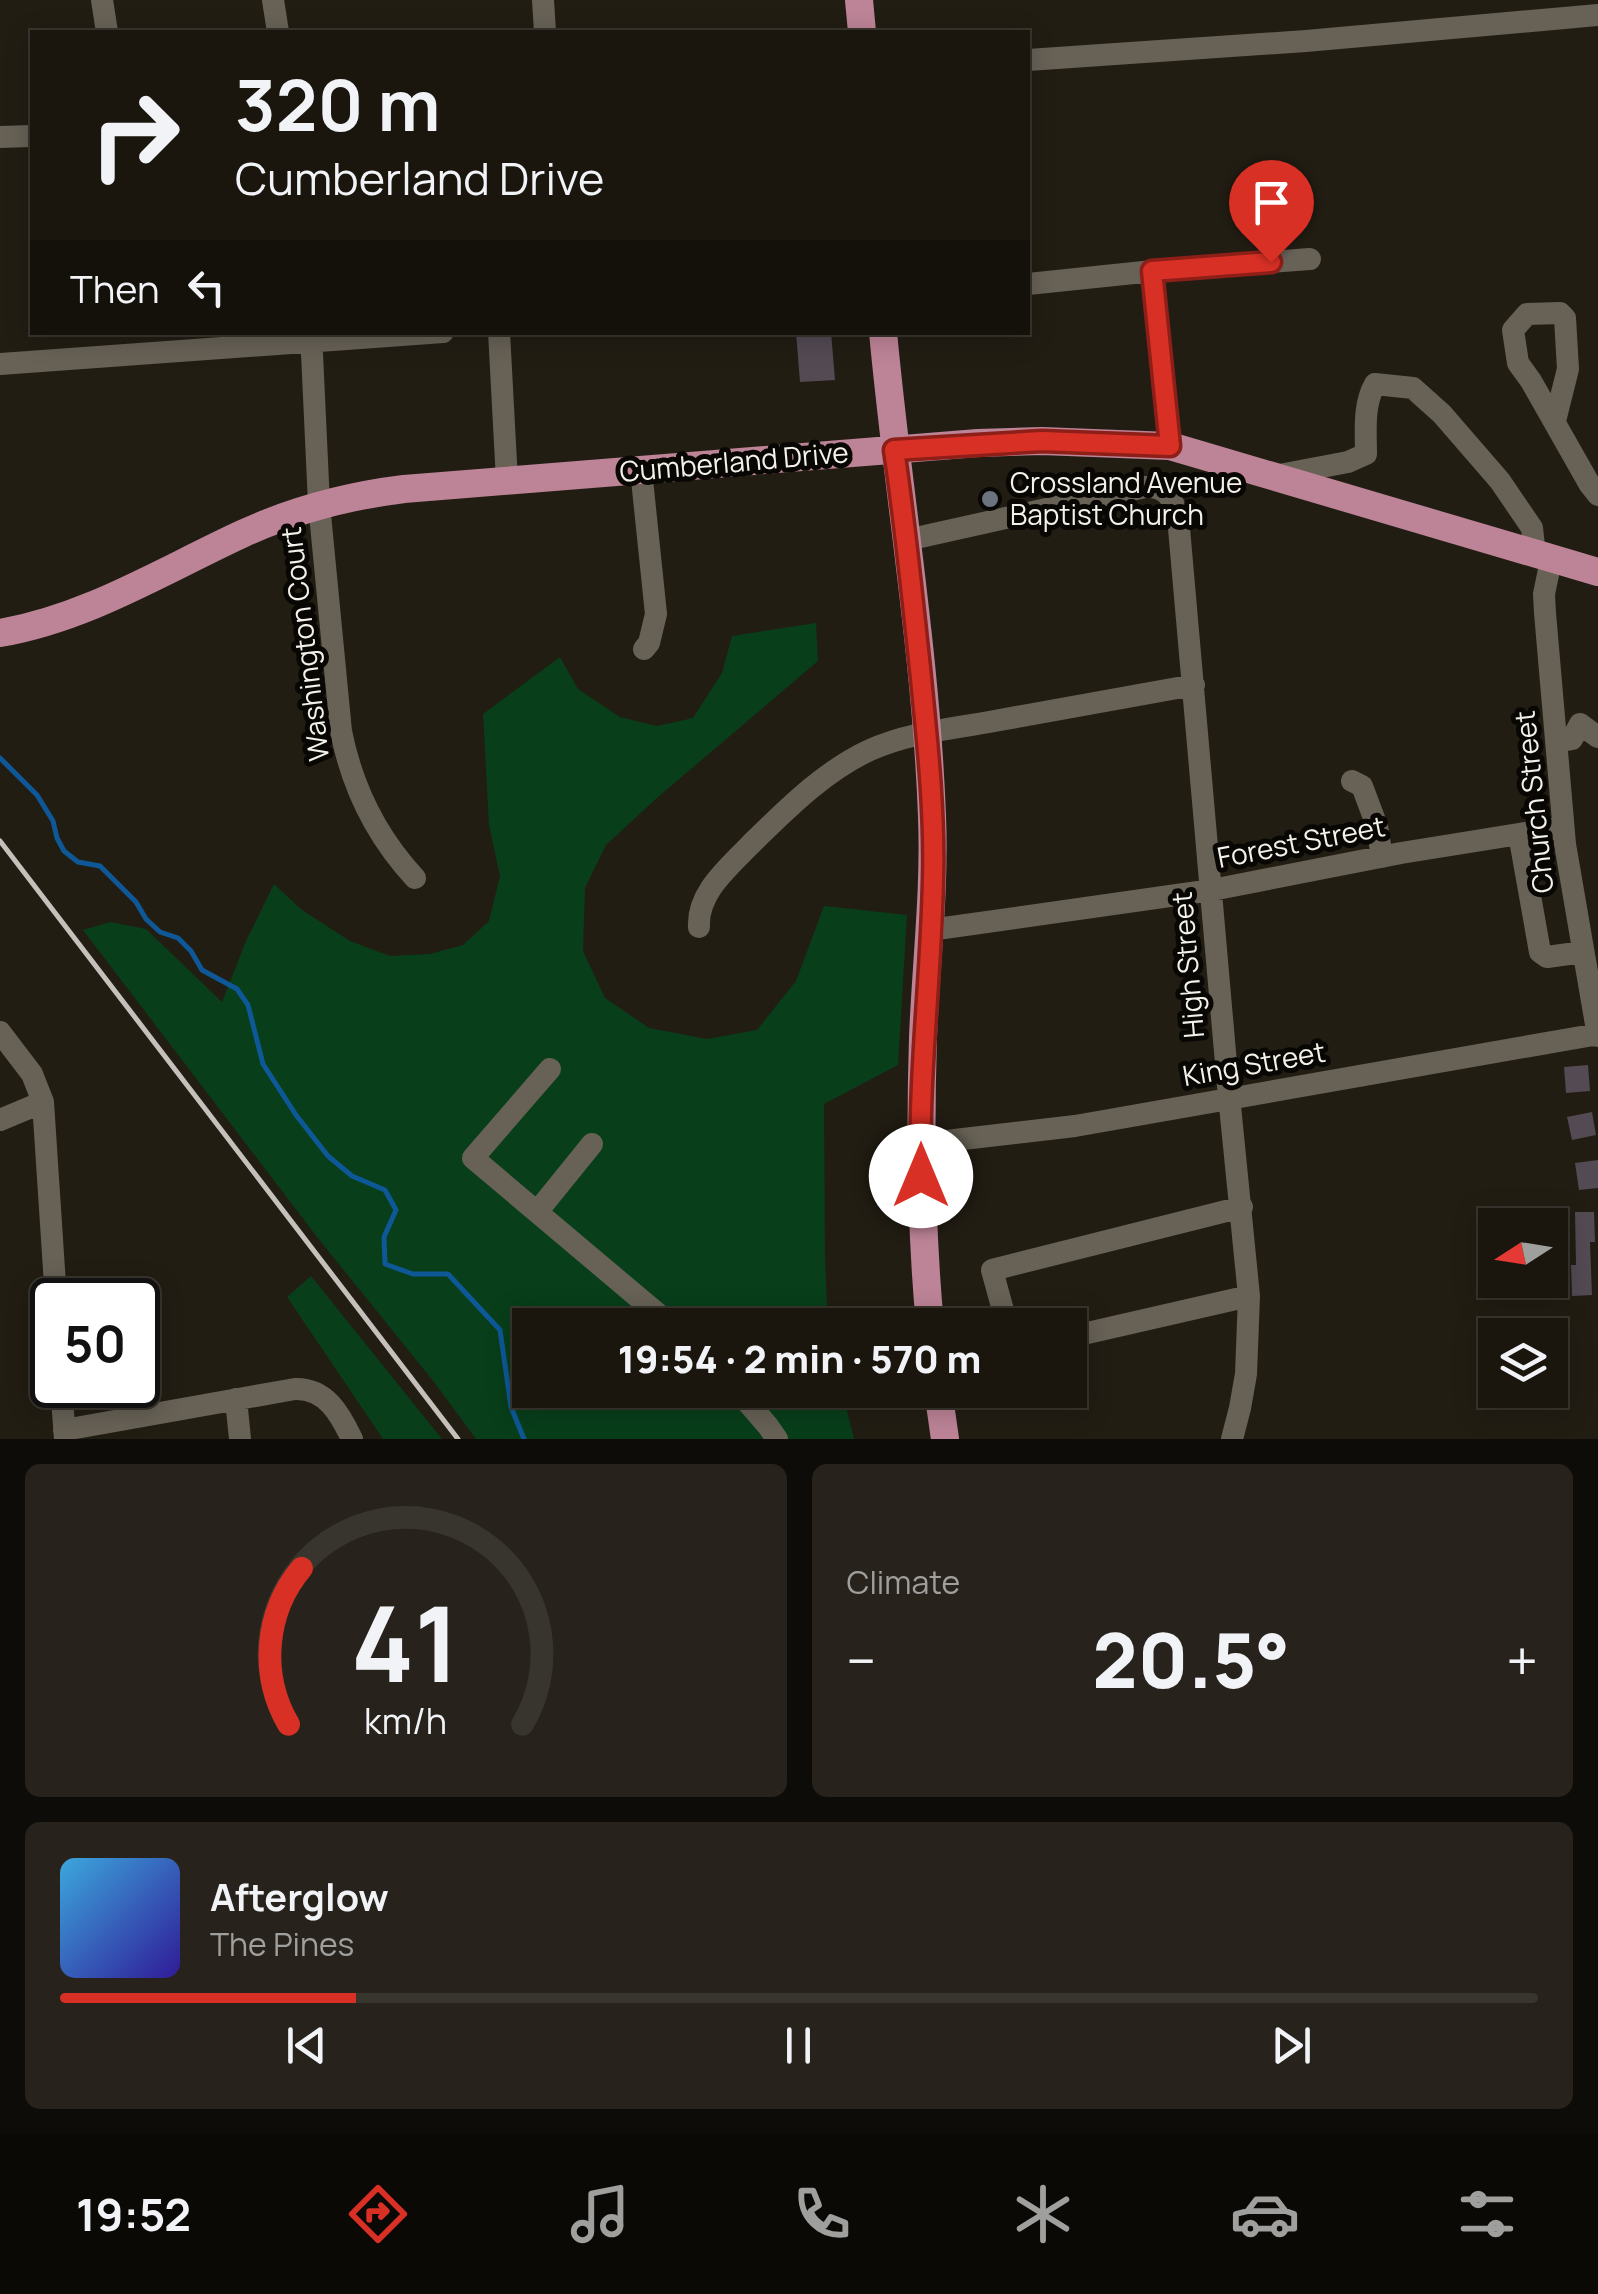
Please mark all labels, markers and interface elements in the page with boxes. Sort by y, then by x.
text: 320 m [235,56,440,152]
icon: right [70,70,200,200]
text: Cumberland Drive [235,147,604,209]
pin [1229,160,1314,263]
icon: arrive [1244,175,1299,230]
icon: left [179,260,234,315]
text: Then [70,262,159,314]
street label: Cumberland Drive [618,432,850,490]
place label: Crossland Avenue Baptist Church [1010,463,1242,533]
marker: Crossland Avenue Baptist Church [979,488,1001,510]
street label: Washington Court [271,525,337,763]
street label: Church Street [1505,709,1561,895]
street label: Forest Street [1214,806,1388,876]
street label: High Street [1162,890,1212,1040]
street label: King Street [1180,1032,1328,1094]
position arrow [869,1124,973,1228]
north arrow [1478,1208,1568,1298]
map controls [1478,1208,1568,1408]
speed limit sign: 50 [30,1278,160,1408]
button: layers [1478,1318,1568,1408]
text: 19:54 · 2 min · 570 m [618,1332,981,1384]
text: Climate [847,1560,960,1604]
text: 41 [351,1571,460,1713]
text: 20.5° [1092,1608,1290,1711]
text: − [847,1622,876,1698]
text: + [1506,1622,1538,1698]
text: km/h [364,1696,447,1745]
text: Afterglow [210,1870,389,1922]
text: The Pines [210,1922,354,1966]
icon: previous [279,2018,334,2073]
icon: pause [771,2018,826,2073]
icon: next [1264,2018,1319,2073]
icon: directions [343,2179,413,2249]
icon: music [565,2179,635,2249]
icon: phone [787,2179,857,2249]
icon: climate [1008,2179,1078,2249]
icon: car [1230,2179,1300,2249]
icon: filters [1452,2179,1522,2249]
text: 19:52 [76,2183,191,2245]

